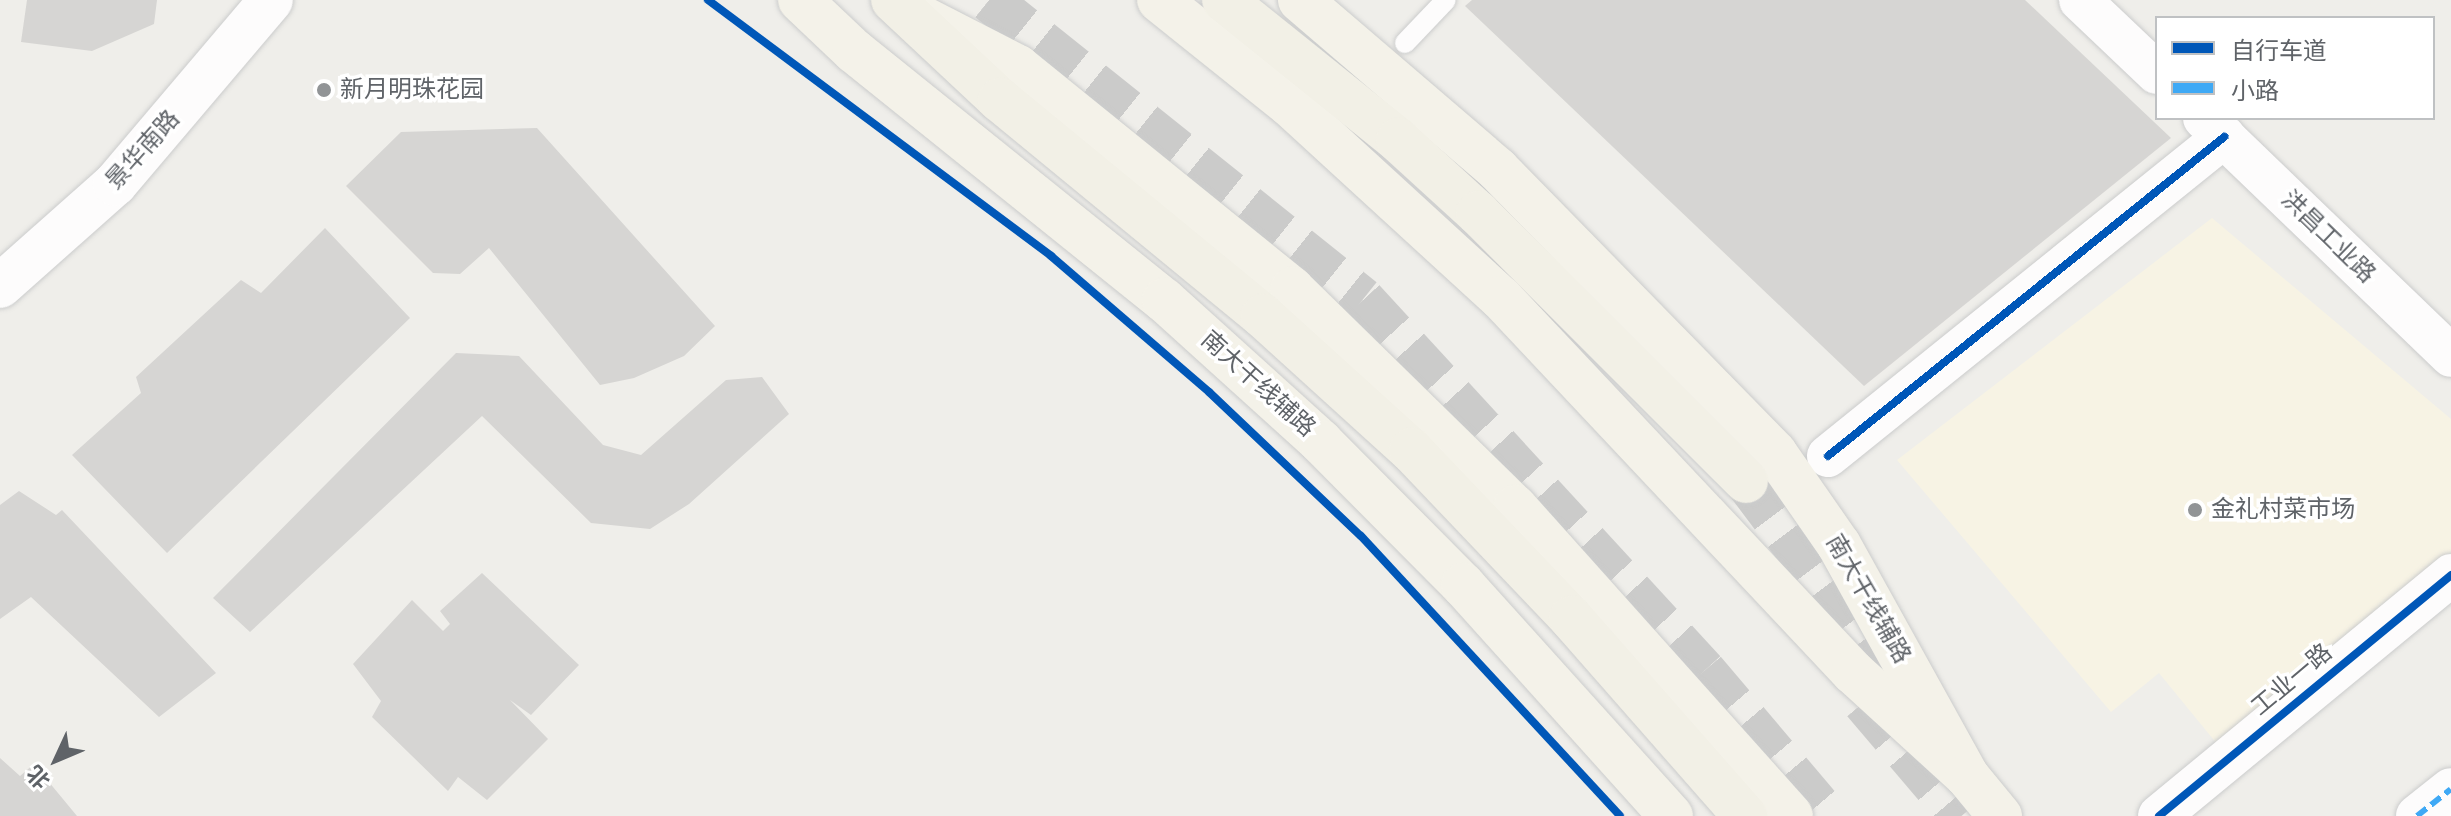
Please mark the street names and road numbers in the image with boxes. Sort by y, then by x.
street label: 景华南路 [100,105,186,195]
street label: 洪昌工业路 [2275,185,2381,289]
street label: 南大干线辅路 [1195,325,1321,443]
street label: 南大干线辅路 [1820,529,1916,669]
street label: 工业一路 [2246,638,2338,722]

